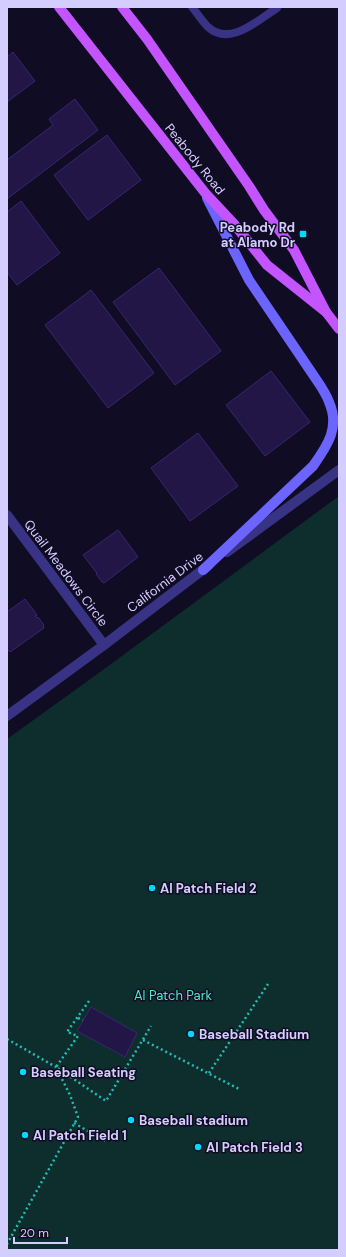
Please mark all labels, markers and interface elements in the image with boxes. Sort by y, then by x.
street label: Peabody Road [161,120,229,198]
place label: Peabody Rd at Alamo Dr [220,219,296,251]
marker: Peabody Rd at Alamo Dr [298,229,308,239]
street label: Quail Meadows Circle [20,516,112,630]
street label: California Drive [124,548,206,616]
place label: Al Patch Field 2 [160,880,256,897]
marker: Al Patch Field 2 [147,883,157,893]
park label: Al Patch Park [134,987,212,1004]
place label: Baseball Stadium [199,1026,309,1043]
marker: Baseball Stadium [186,1029,196,1039]
place label: Baseball Seating [31,1064,136,1081]
marker: Baseball Seating [18,1067,28,1077]
place label: Baseball stadium [139,1112,248,1129]
marker: Baseball stadium [126,1115,136,1125]
place label: Al Patch Field 1 [33,1127,127,1144]
marker: Al Patch Field 1 [20,1130,30,1140]
place label: Al Patch Field 3 [206,1139,303,1156]
marker: Al Patch Field 3 [193,1142,203,1152]
scale bar [14,1219,67,1245]
text: 20 m [20,1225,49,1241]

